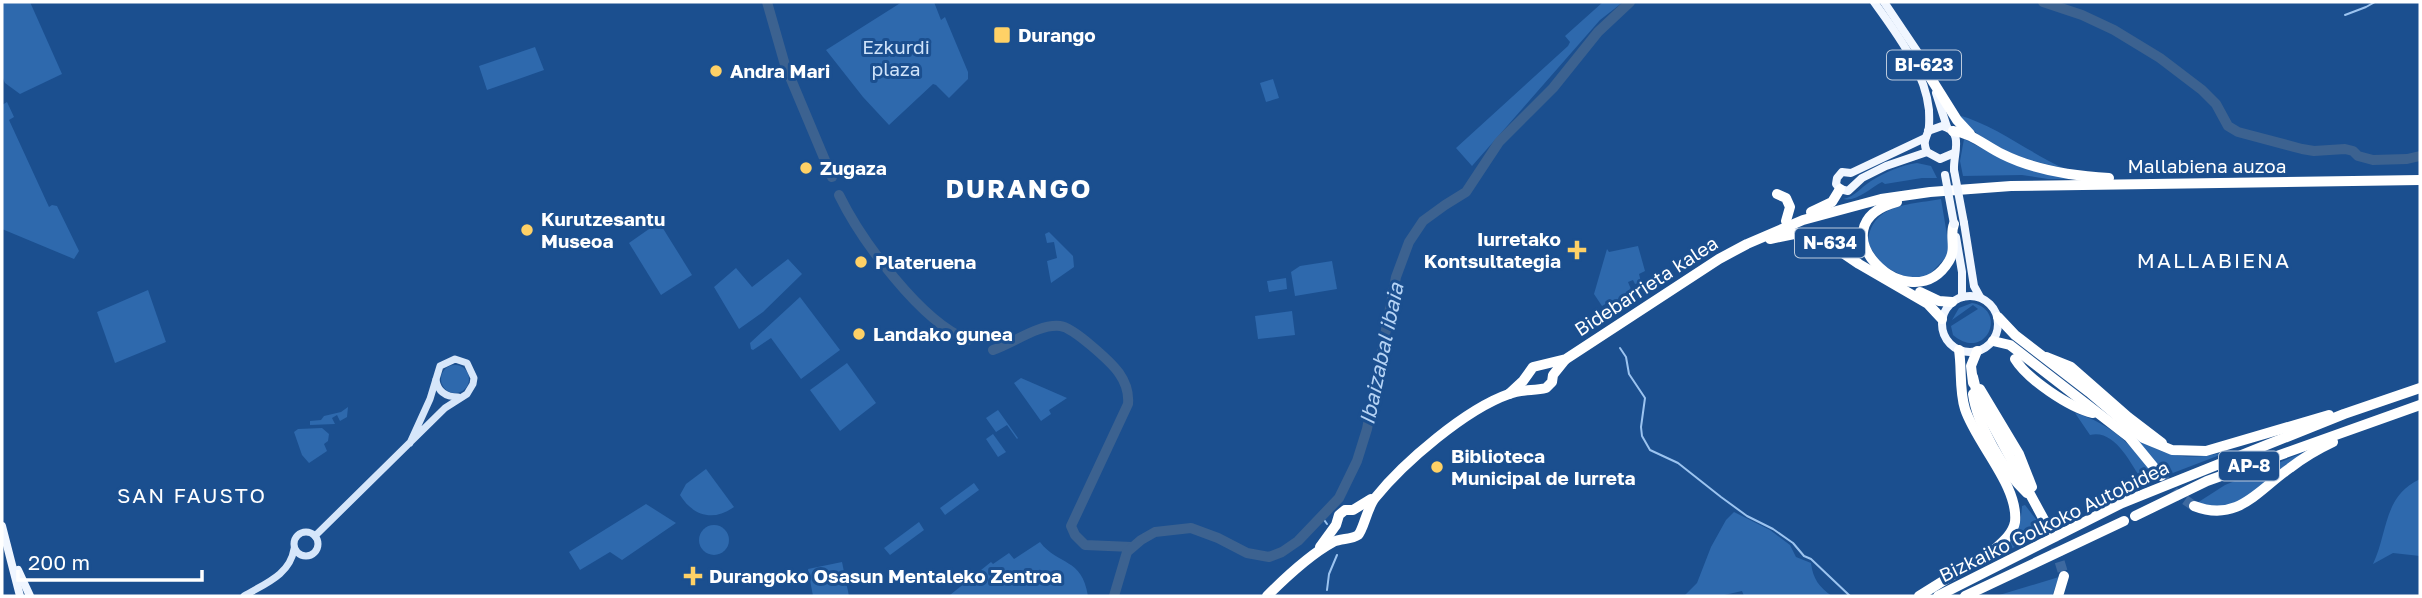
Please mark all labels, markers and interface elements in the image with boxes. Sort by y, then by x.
place label: Durango [1018,23,1096,46]
marker: Durango [992,25,1012,45]
park label: Ezkurdi plaza [862,35,930,80]
road number: BI-623 [1887,51,1961,80]
place label: Andra Mari [730,59,830,82]
marker: Andra Mari [708,63,724,79]
street label: Mallabiena auzoa [2128,154,2287,177]
place label: Zugaza [820,156,887,179]
marker: Zugaza [798,160,814,176]
district label: DURANGO [945,173,1093,204]
place label: Kurutzesantu Museoa [541,207,665,252]
marker: Kurutzesantu Museoa [519,222,535,238]
place label: Iurretako Kontsultategia [1424,227,1561,272]
road number: N-634 [1795,229,1865,258]
street label: Bidebarrieta kalea [1570,231,1722,340]
marker: Iurretako Kontsultategia [1567,240,1587,260]
district label: MALLABIENA [2137,247,2291,273]
place label: Plateruena [875,250,976,273]
marker: Plateruena [853,254,869,270]
water label: Ibaizabal ibaia [1353,279,1409,427]
place label: Landako gunea [873,322,1013,345]
marker: Landako gunea [851,326,867,342]
place label: Biblioteca Municipal de Iurreta [1451,444,1636,489]
road number: AP-8 [2219,452,2279,480]
street label: Bizkaiko Golkoko Autobidea [1935,455,2172,586]
marker: Biblioteca Municipal de Iurreta [1429,459,1445,475]
district label: SAN FAUSTO [117,482,267,508]
scale bar [18,538,201,582]
text: 200 m [28,549,90,575]
place label: Durangoko Osasun Mentaleko Zentroa [709,564,1062,587]
marker: Durangoko Osasun Mentaleko Zentroa [683,566,703,586]

